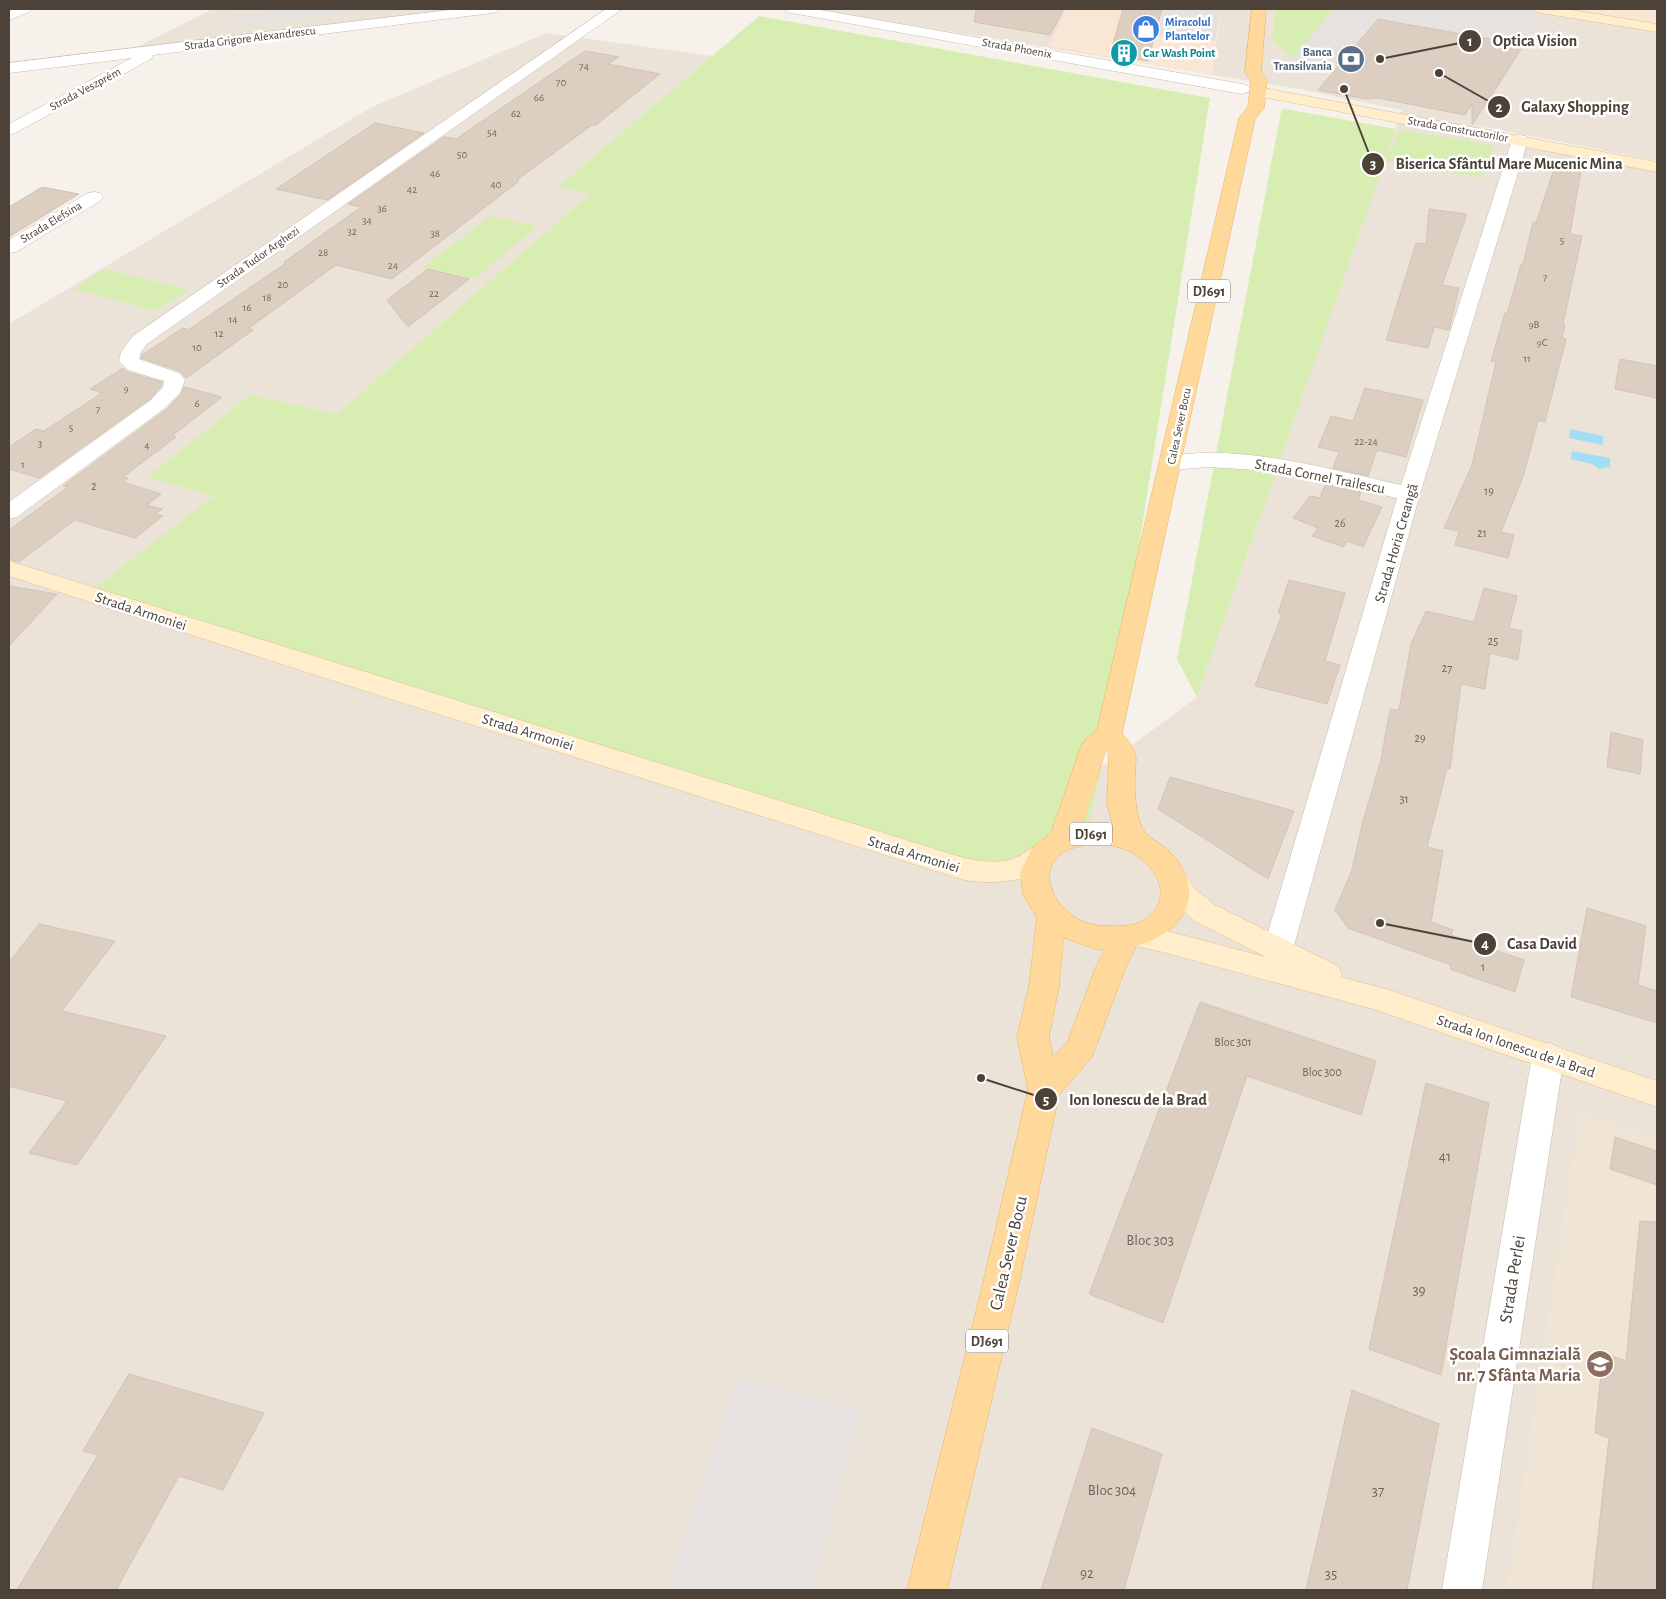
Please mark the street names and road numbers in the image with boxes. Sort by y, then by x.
street label: Strada Grigore Alexandrescu [184,24,316,52]
street label: Strada Phoenix [981,36,1053,60]
street label: Strada Veszprém [47,65,123,113]
street label: Strada Constructorilor [1407,114,1509,144]
street label: Strada Elefsina [18,199,84,245]
street label: Strada Tudor Arghezi [215,224,301,290]
road number: DJ691 [1188,280,1230,302]
street label: Calea Sever Bocu [1165,387,1193,465]
street label: Strada Cornel Trailescu [1254,457,1387,497]
street label: Strada Horia Creangă [1372,482,1421,605]
street label: Strada Armoniei [93,590,188,633]
street label: Strada Armoniei [480,711,576,754]
road number: DJ691 [1070,822,1112,846]
street label: Strada Armoniei [866,833,962,876]
street label: Strada Ion Ionescu de la Brad [1435,1012,1597,1081]
street label: Calea Sever Bocu [987,1194,1031,1312]
street label: Strada Perlei [1497,1234,1529,1324]
road number: DJ691 [966,1330,1008,1352]

